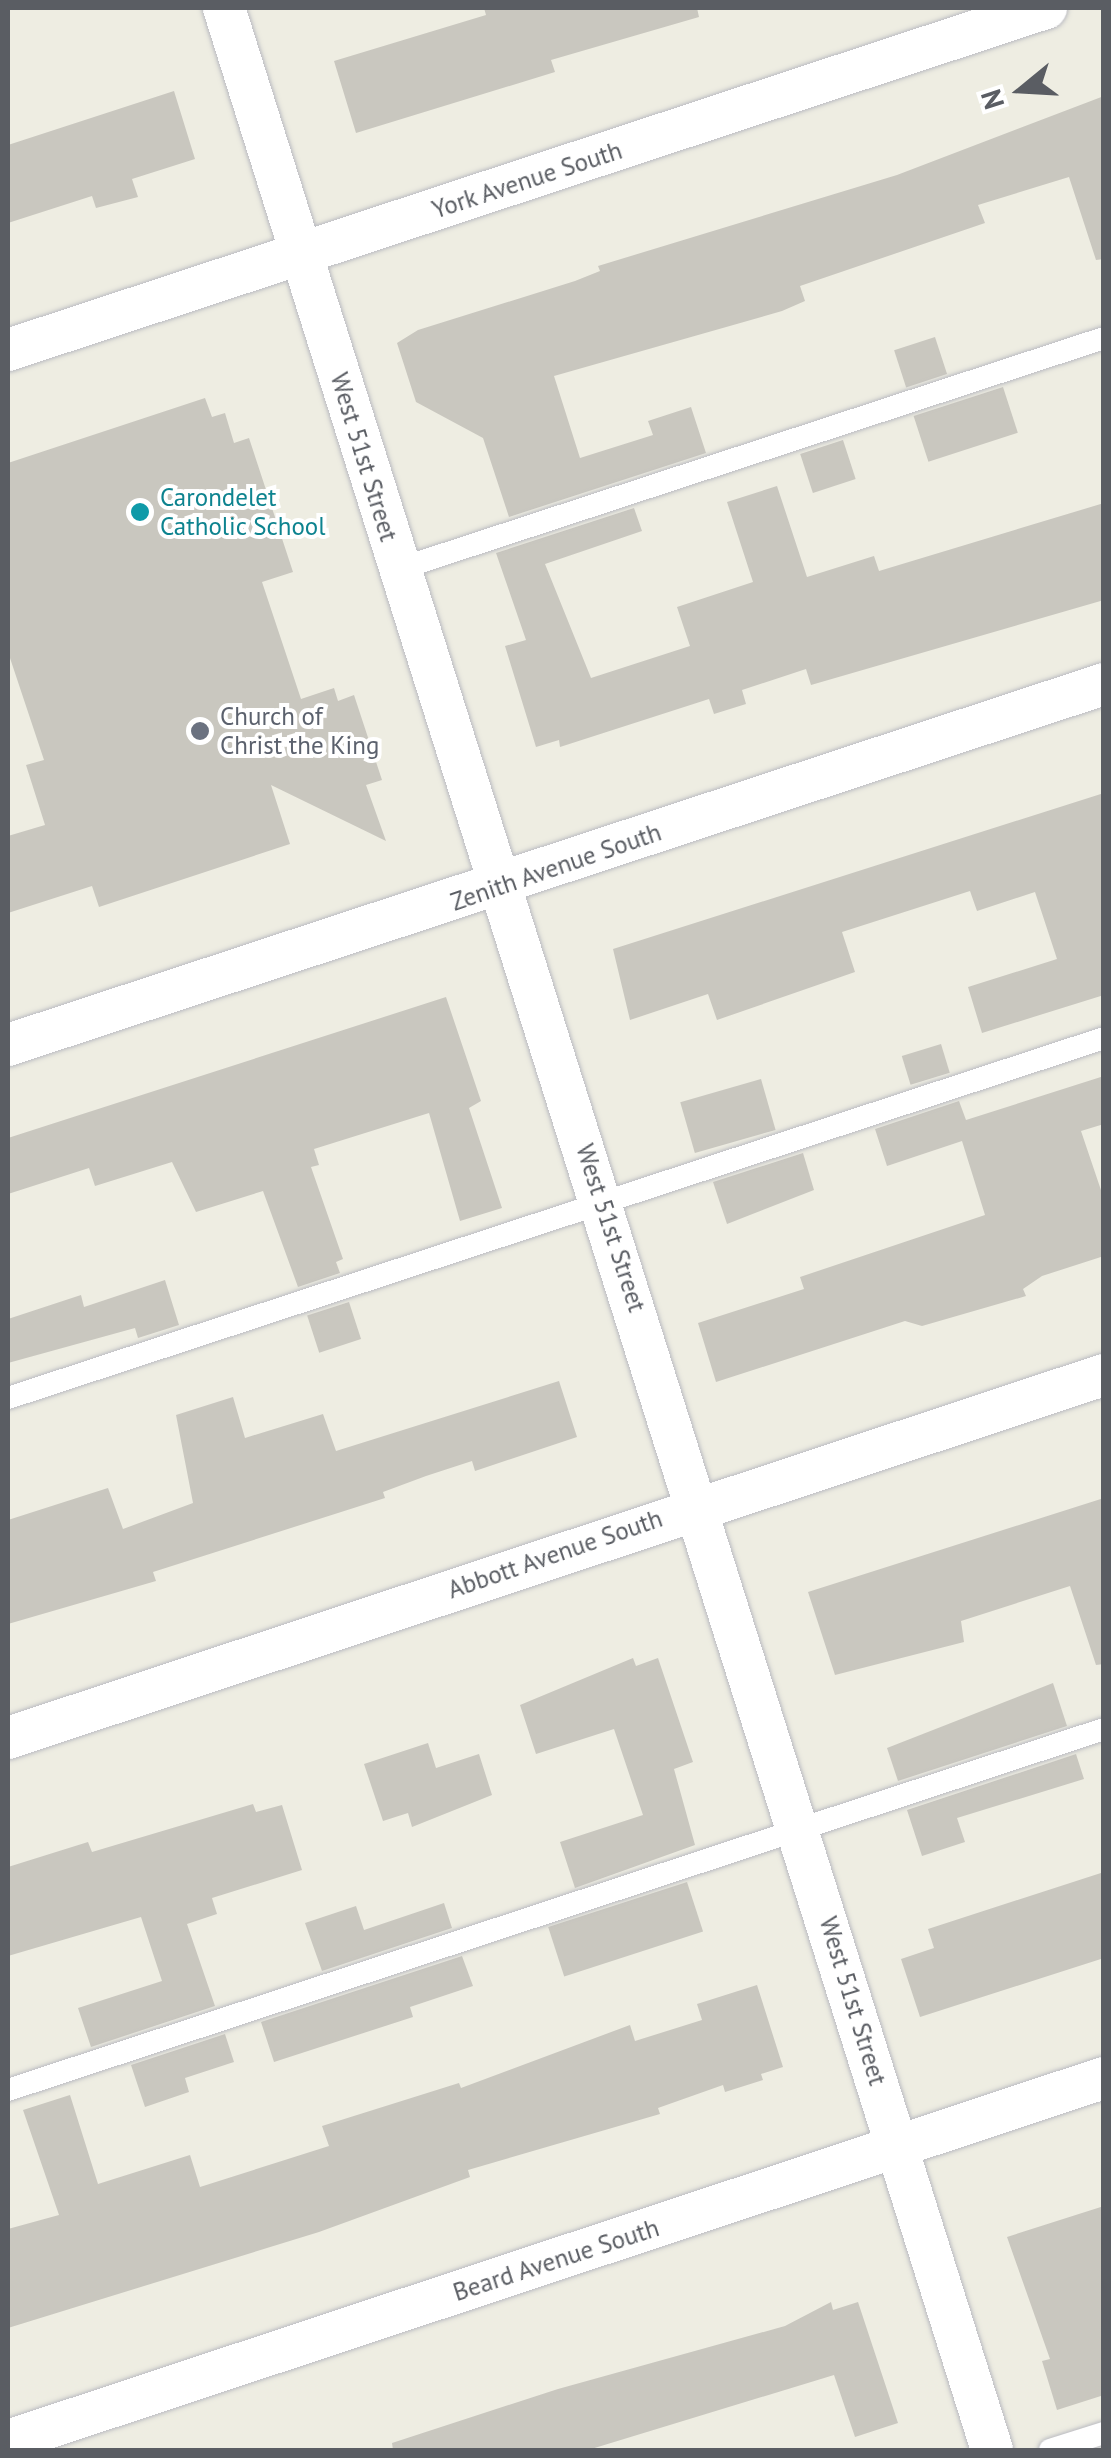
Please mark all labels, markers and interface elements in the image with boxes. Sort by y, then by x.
north arrow [971,40,1071,140]
text: N [972,85,1012,114]
street label: York Avenue South [428,135,626,225]
street label: West 51st Street [324,369,404,545]
place label: Carondelet Catholic School [160,483,326,542]
marker: Carondelet Catholic School [129,501,151,523]
place label: Church of Christ the King [220,702,379,761]
marker: Church of Christ the King [189,720,211,742]
street label: Zenith Avenue South [446,817,666,917]
street label: West 51st Street [570,1140,652,1316]
street label: Abbott Avenue South [443,1503,667,1605]
street label: West 51st Street [813,1913,893,2089]
street label: Beard Avenue South [449,2212,663,2308]

